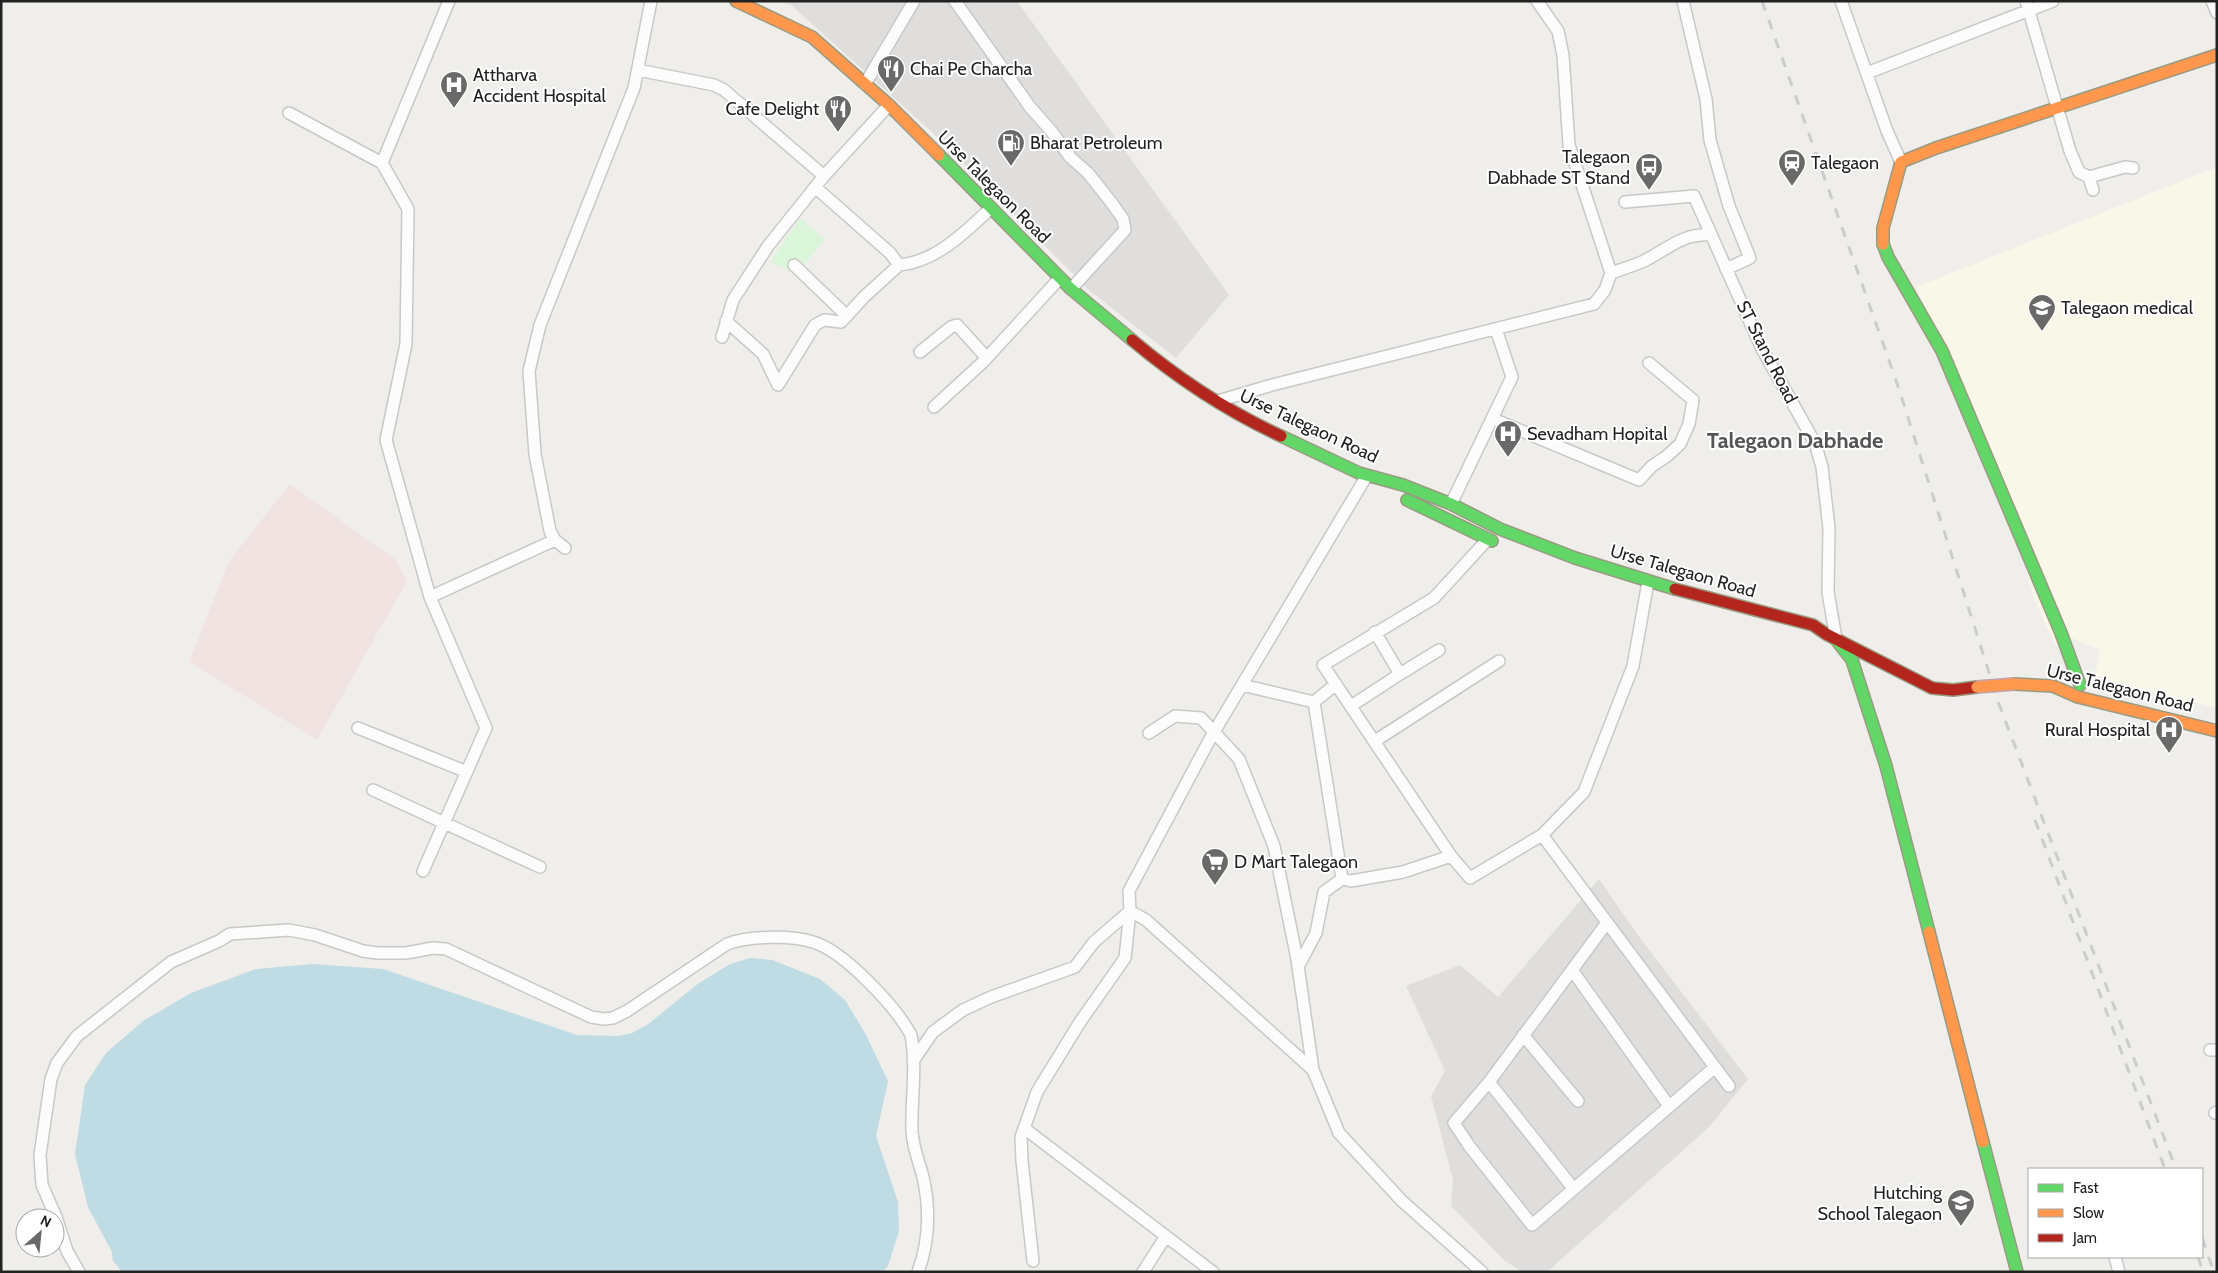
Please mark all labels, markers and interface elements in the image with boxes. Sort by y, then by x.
restaurant icon: Chai Pe Charcha [876,54,906,93]
place label: Chai Pe Charcha [910,58,1033,80]
place label: Attharva Accident Hospital [473,64,607,107]
hospital icon: Attharva Accident Hospital [439,70,469,109]
restaurant icon: Cafe Delight [823,94,853,133]
place label: Cafe Delight [725,98,819,120]
street label: Urse Talegaon Road [933,126,1055,248]
fuel station icon: Bharat Petroleum [996,128,1026,167]
place label: Bharat Petroleum [1030,132,1162,154]
place label: Talegaon Dabhade ST Stand [1488,146,1630,189]
station icon: Talegaon [1777,148,1807,187]
bus stop icon: Talegaon Dabhade ST Stand [1634,152,1664,191]
place label: Talegaon [1811,152,1879,174]
school or university icon: Talegaon medical [2027,293,2057,332]
street label: ST Stand Road [1732,297,1802,407]
place label: Talegaon medical [2061,297,2194,319]
street label: Urse Talegaon Road [1236,384,1382,468]
hospital icon: Sevadham Hopital [1493,419,1523,458]
place label: Sevadham Hopital [1527,423,1668,445]
district label: Talegaon Dabhade [1707,427,1883,454]
street label: Urse Talegaon Road [1608,540,1758,602]
street label: Urse Talegaon Road [2044,659,2196,717]
hospital icon: Rural Hospital [2154,715,2184,754]
place label: Rural Hospital [2045,719,2151,741]
supermarket icon: D Mart Talegaon [1200,847,1230,886]
place label: D Mart Talegaon [1234,851,1358,873]
legend [2028,1168,2203,1258]
text: Fast [2073,1179,2098,1197]
place label: Hutching School Talegaon [1817,1182,1943,1225]
school or university icon: Hutching School Talegaon [1946,1188,1976,1227]
text: Slow [2073,1204,2104,1222]
north arrow [15,1208,65,1258]
text: N [37,1211,54,1232]
text: Jam [2072,1229,2097,1247]

